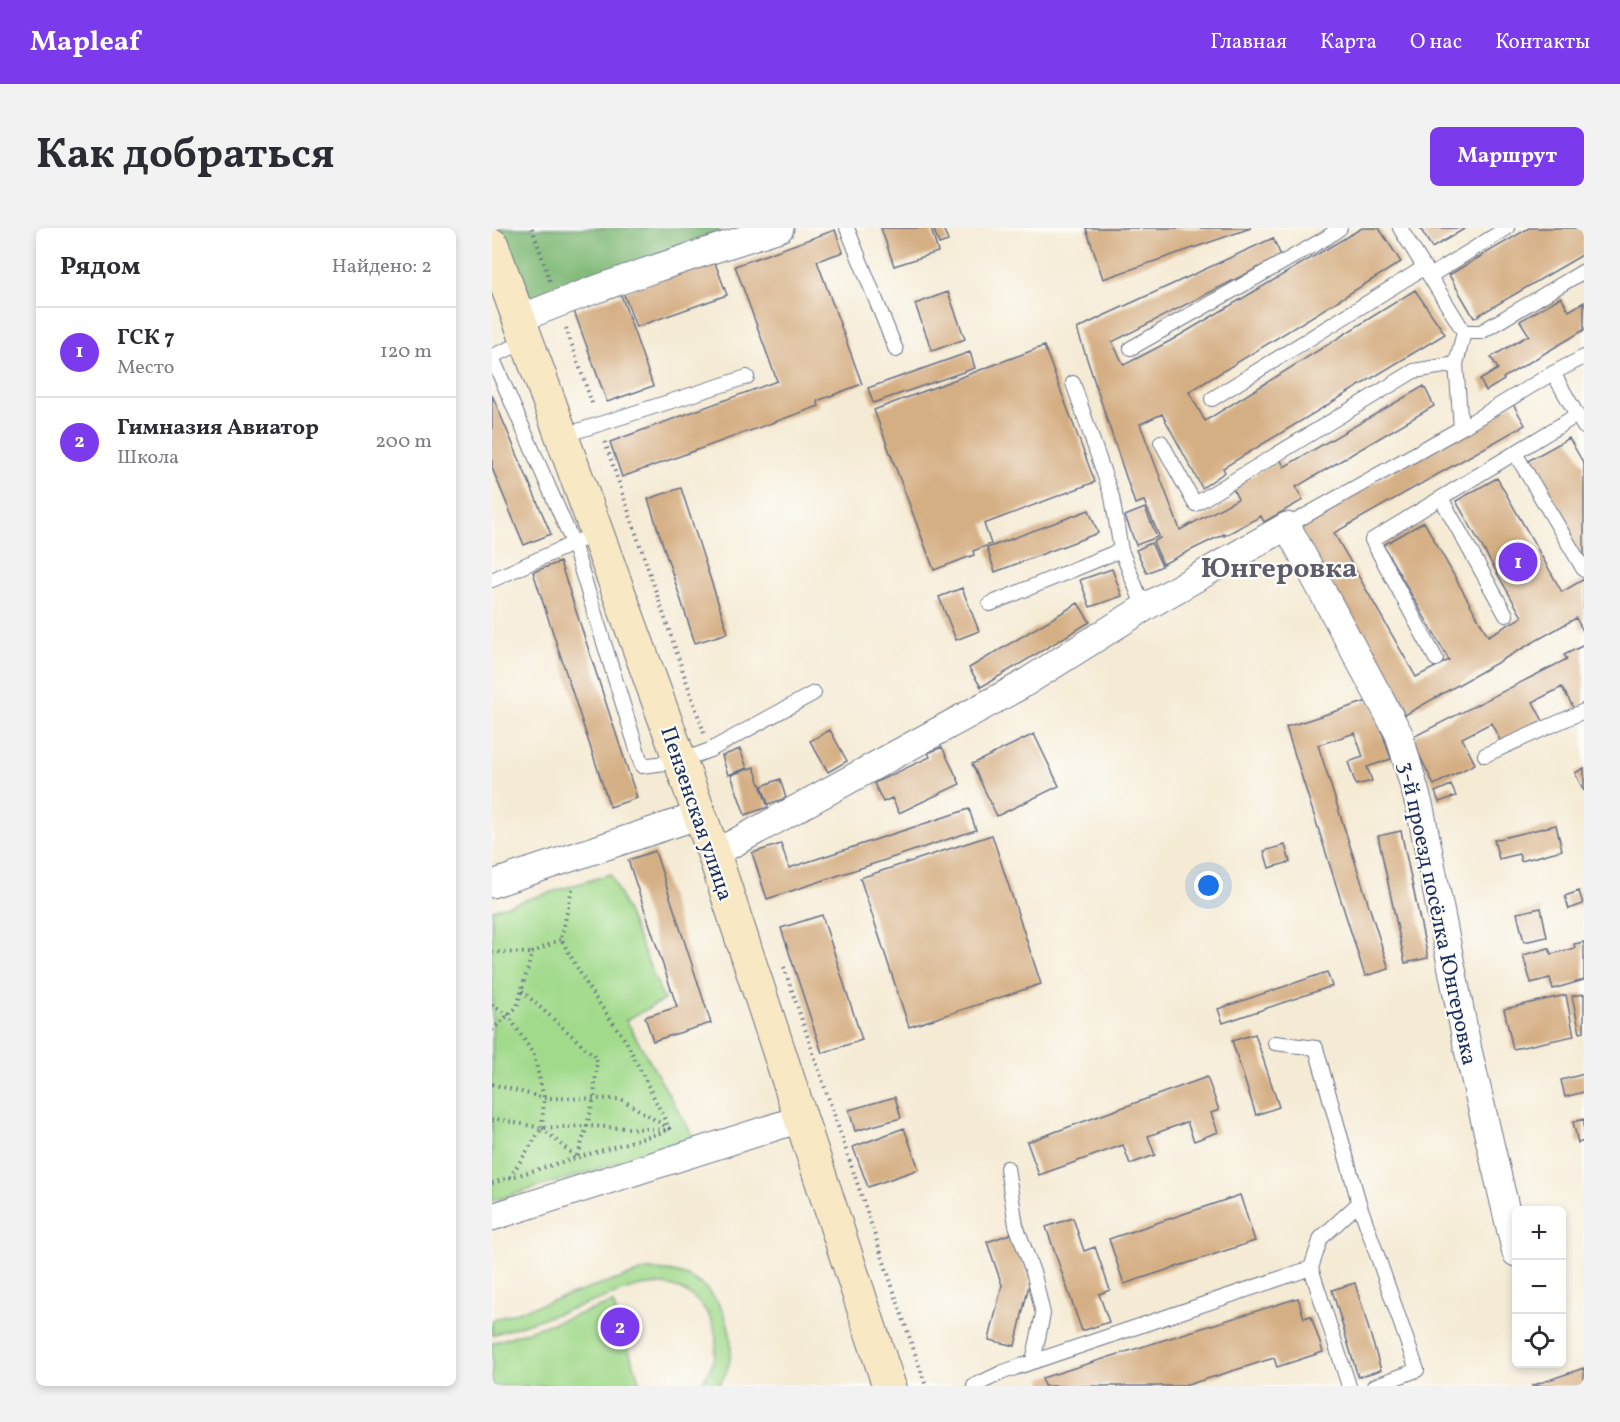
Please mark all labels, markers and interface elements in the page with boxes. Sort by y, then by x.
text: Mapleaf [30,23,140,62]
text: Главная [1210,28,1287,57]
text: Карта [1320,28,1377,57]
text: О нас [1410,28,1462,57]
text: Контакты [1495,28,1590,57]
text: Как добраться [36,127,335,186]
button: Маршрут [1430,127,1584,186]
text: Рядом [60,249,140,285]
text: Найдено: 2 [332,253,432,281]
text: ГСК 7 [117,323,175,354]
text: 1 [75,338,84,366]
text: 120 m [380,338,432,366]
text: Место [117,354,174,382]
text: Гимназия Авиатор [117,413,319,444]
text: 2 [74,428,85,456]
text: 200 m [375,428,432,456]
text: Школа [117,444,179,472]
pin: 1 [1498,540,1538,584]
district label: Юнгеровка [1201,550,1357,589]
street label: Пензенская улица [651,723,740,905]
street label: 3-й проезд посёлка Юнгеровка [1389,759,1484,1068]
your location [1194,871,1223,900]
map controls [1512,1206,1566,1368]
button: + [1512,1206,1566,1260]
button: − [1512,1260,1566,1314]
pin: 2 [600,1304,640,1350]
button: locate [1512,1314,1566,1368]

